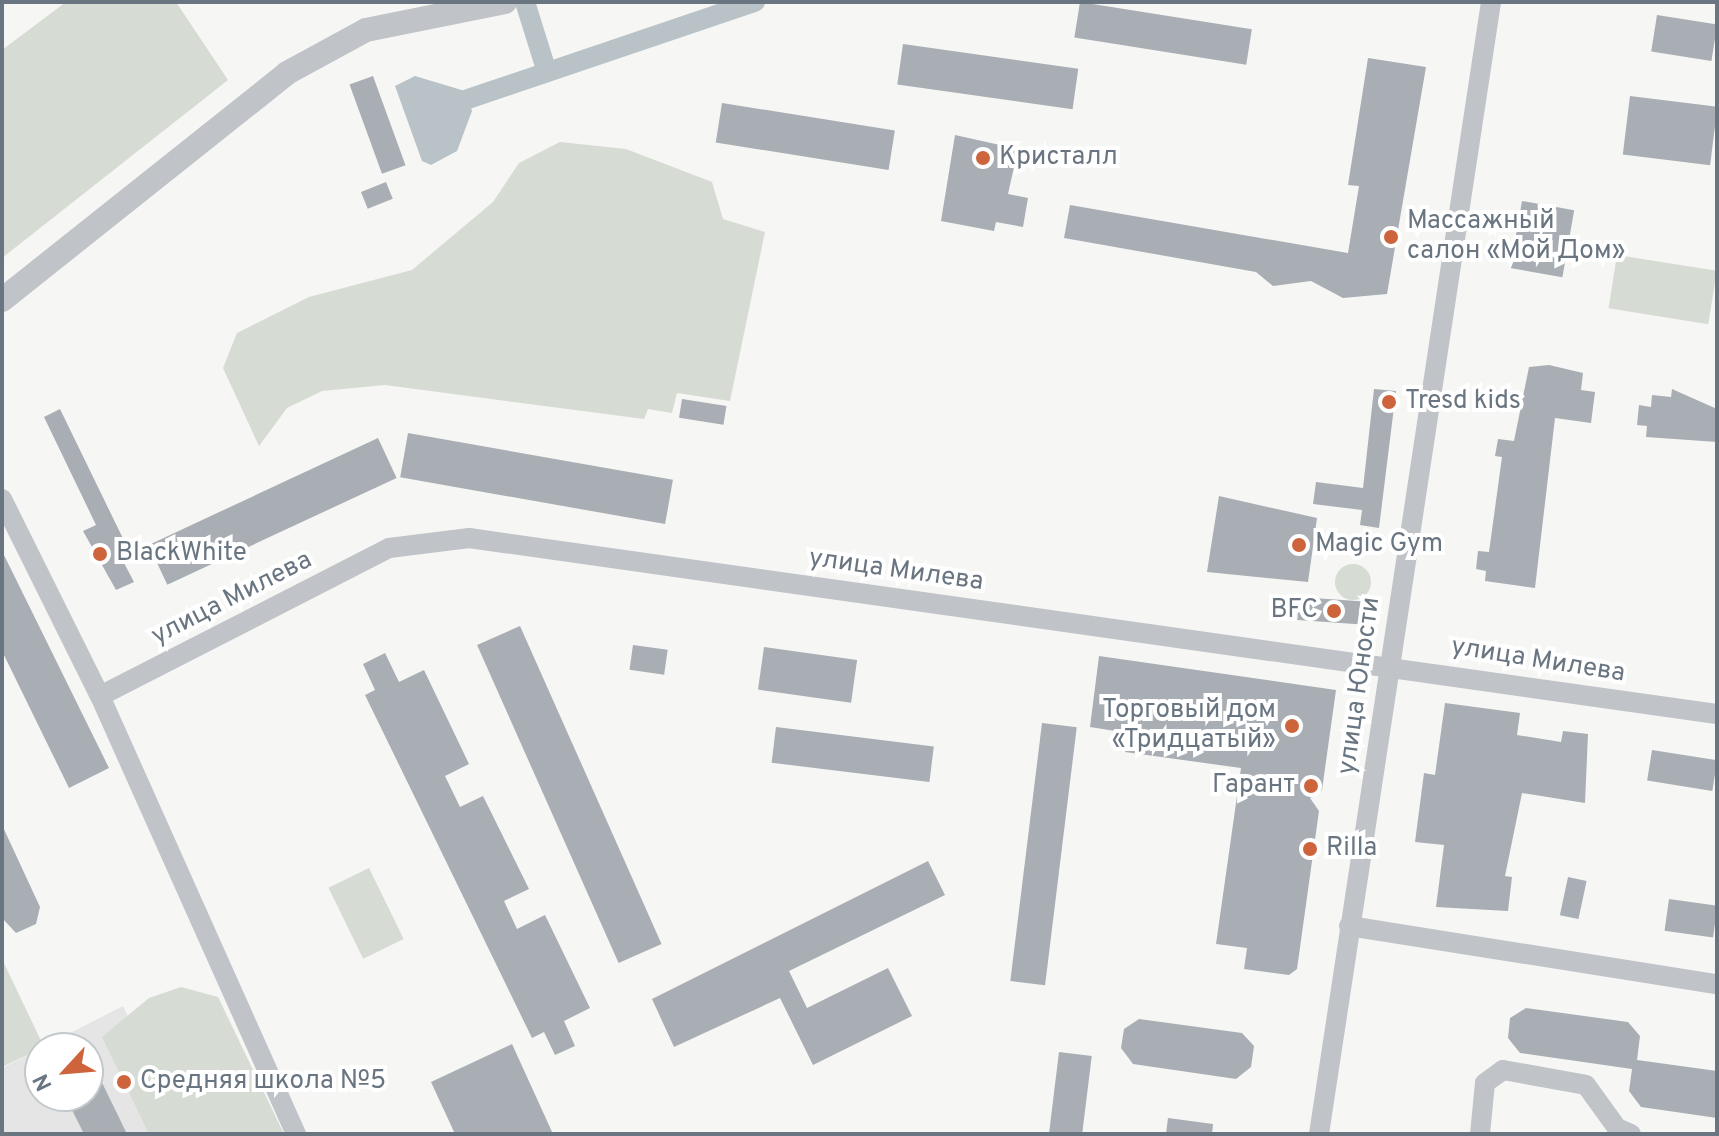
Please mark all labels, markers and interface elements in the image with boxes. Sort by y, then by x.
place label: Кристалл [999,142,1118,174]
marker: Кристалл [974,149,992,167]
place label: Массажный салон «Мой Дом» [1407,206,1625,268]
marker: Массажный салон «Мой Дом» [1382,228,1400,246]
place label: Tresd kids [1405,386,1521,418]
marker: Tresd kids [1380,393,1398,411]
place label: Magic Gym [1315,529,1443,561]
marker: Magic Gym [1290,536,1308,554]
place label: BlackWhite [116,538,247,570]
street label: улица Милева [807,543,985,599]
marker: BlackWhite [91,545,109,563]
street label: улица Милева [147,545,317,653]
place label: BFC [1270,595,1318,627]
street label: улица Юности [1332,595,1388,777]
marker: BFC [1325,602,1343,620]
street label: улица Милева [1449,632,1627,690]
place label: Торговый дом «Тридцатый» [1102,695,1276,756]
marker: Торговый дом «Тридцатый» [1283,717,1301,735]
place label: Гарант [1212,770,1295,802]
marker: Гарант [1302,777,1320,795]
place label: Rilla [1326,833,1377,865]
marker: Rilla [1301,840,1319,858]
north arrow [24,1032,104,1112]
place label: Средняя школа №5 [140,1066,386,1098]
text: N [28,1069,59,1095]
marker: Средняя школа №5 [115,1073,133,1091]

